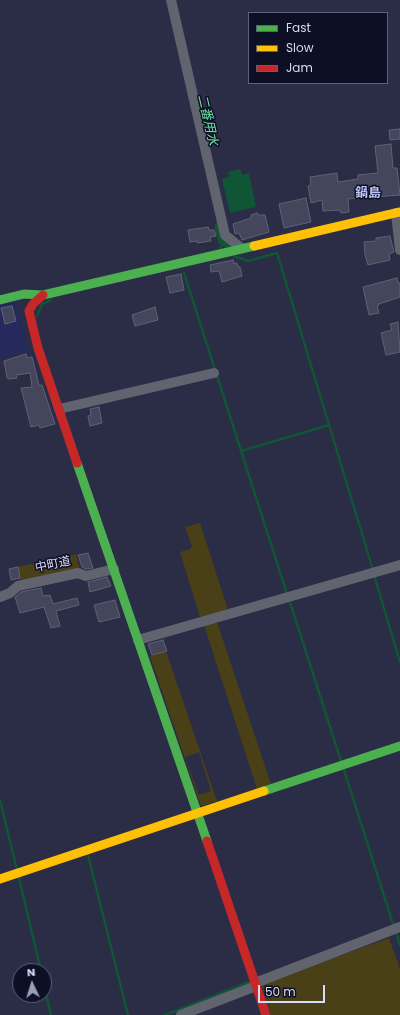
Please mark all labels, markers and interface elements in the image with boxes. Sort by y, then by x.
legend [248,12,388,84]
text: Fast [286,19,311,36]
text: Slow [286,39,314,56]
text: Jam [286,59,313,76]
water label: 二番用水 [194,93,220,147]
district label: 鍋島 [355,186,381,202]
street label: 中町道 [34,554,72,576]
north arrow [12,963,52,1003]
text: N [27,964,36,980]
scale bar [260,977,327,1003]
text: 50 m [265,983,296,1000]

